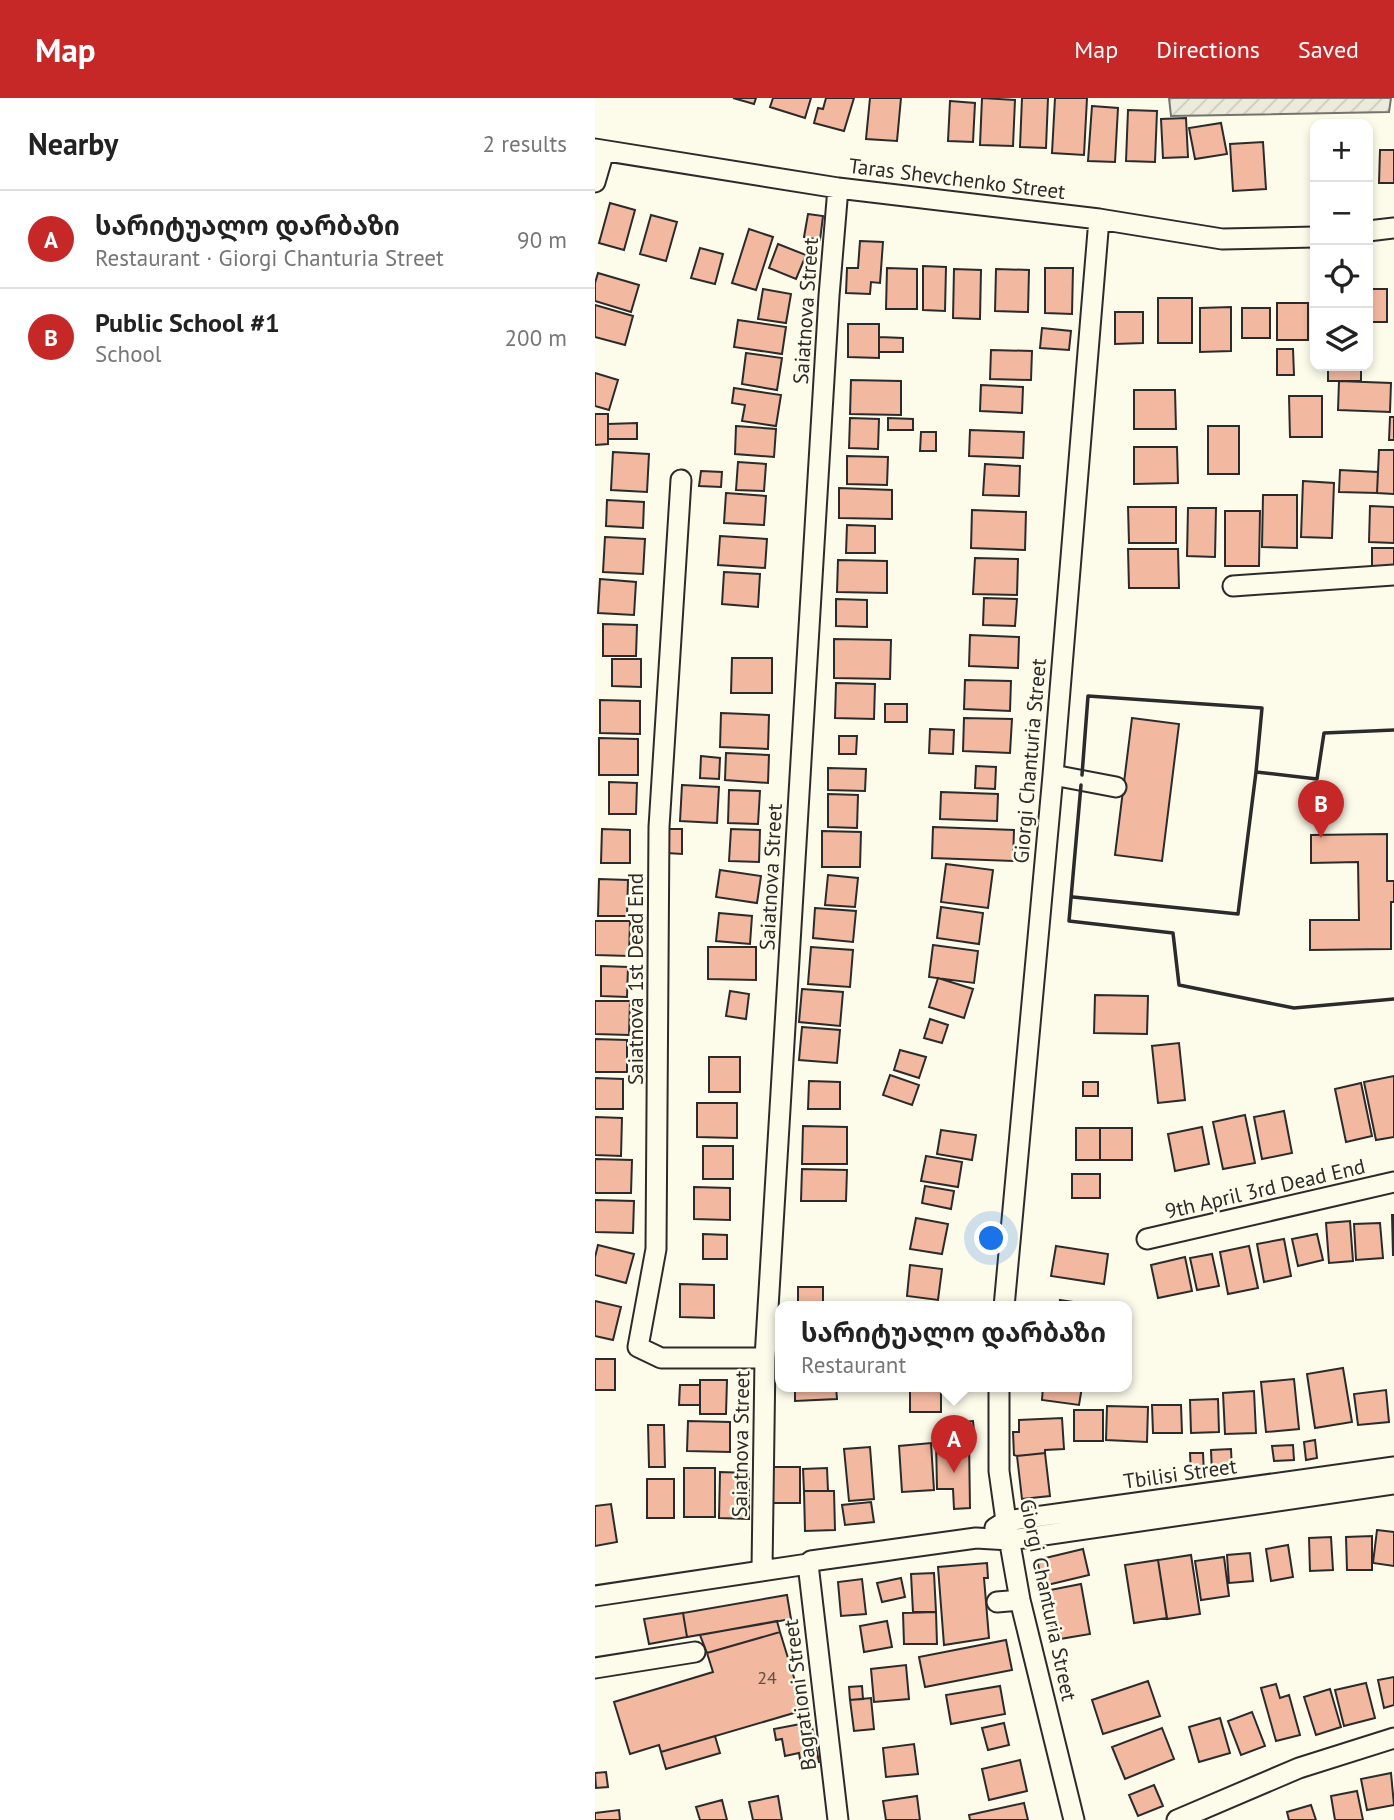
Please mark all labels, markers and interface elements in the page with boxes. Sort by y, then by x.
text: Map [35,28,96,71]
text: Map [1074,34,1118,65]
text: Directions [1156,34,1260,65]
text: Saved [1298,34,1359,65]
map controls [1310,119,1373,371]
button: + [1310,119,1373,182]
text: Nearby [28,124,118,163]
text: 2 results [483,129,567,158]
street label: Taras Shevchenko Street [847,152,1067,205]
button: − [1310,182,1373,245]
text: სარიტუალო დარბაზი [95,209,400,242]
text: A [44,225,58,254]
text: 90 m [517,225,567,254]
street label: Saiatnova Street [787,237,824,385]
text: Restaurant · Giorgi Chanturia Street [95,243,444,272]
button: locate [1310,245,1373,308]
text: Public School #1 [95,306,280,339]
button: layers [1310,308,1373,371]
text: B [44,323,58,352]
text: 200 m [505,323,567,352]
text: School [95,339,162,368]
street label: Giorgi Chanturia Street [1007,657,1052,865]
pin: B [1298,780,1344,838]
street label: Saiatnova Street [753,803,788,951]
street label: Saiatnova 1st Dead End [622,873,649,1085]
street label: 9th April 3rd Dead End [1162,1152,1368,1225]
your location [974,1221,1008,1255]
popup [775,1301,1132,1392]
text: სარიტუალო დარბაზი [801,1316,1106,1349]
text: Restaurant [801,1350,906,1379]
street label: Saiatnova Street [726,1370,755,1518]
pin: A [931,1415,977,1473]
street label: Tbilisi Street [1122,1452,1238,1495]
street label: Giorgi Chanturia Street [1014,1497,1083,1703]
street label: Bagrationi Street [777,1618,822,1772]
house number: 24 [757,1666,777,1689]

